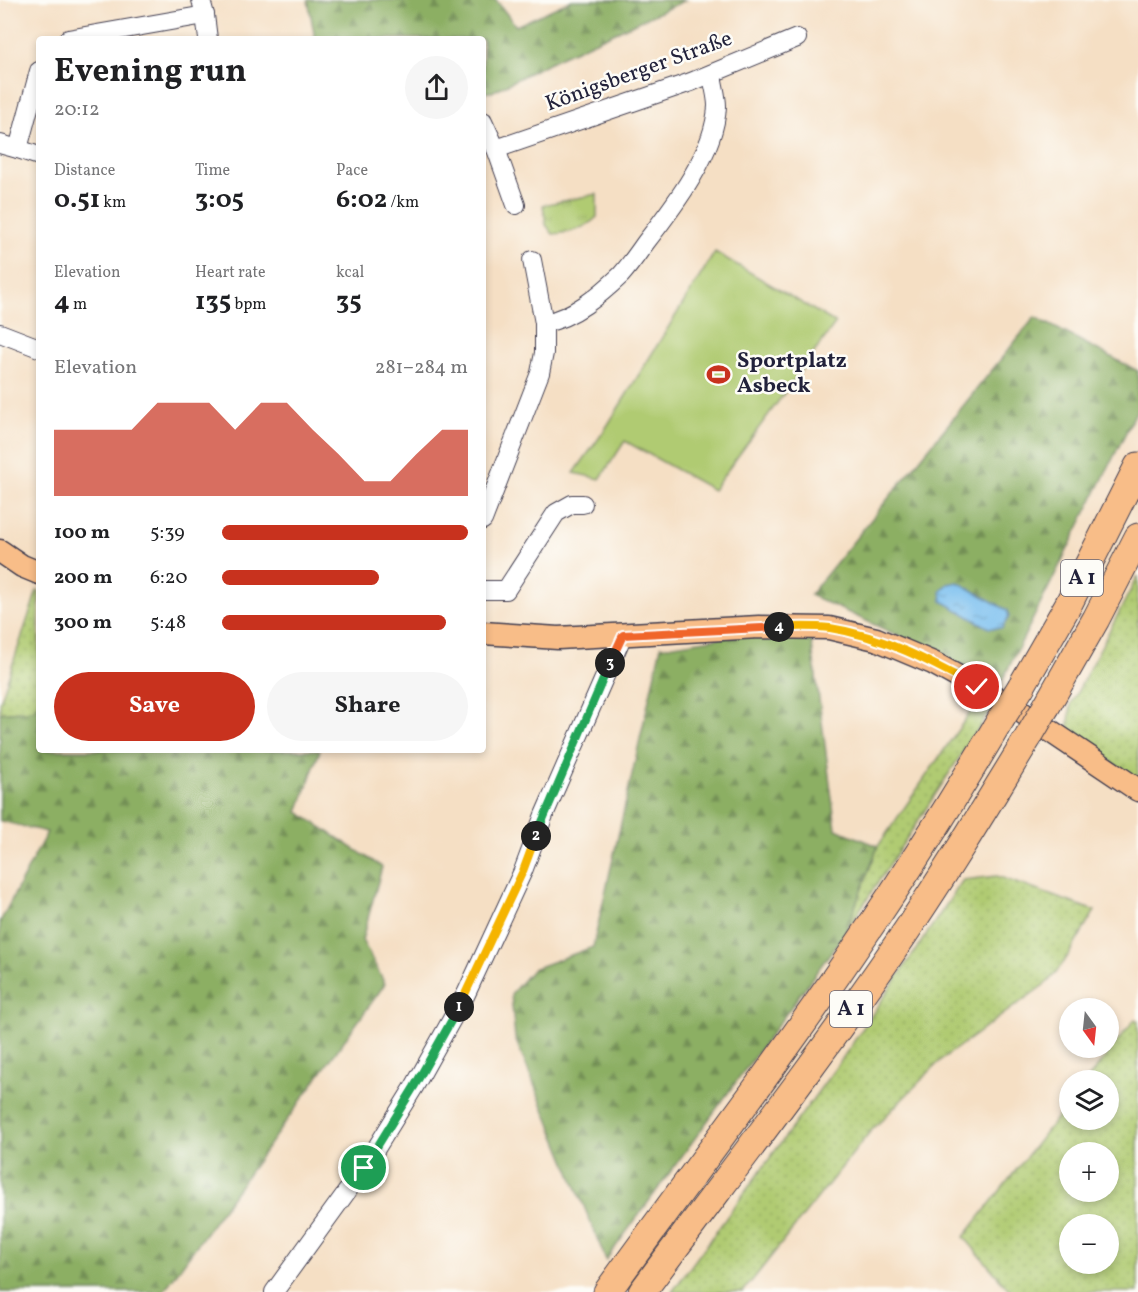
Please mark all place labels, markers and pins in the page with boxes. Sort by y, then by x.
place label: Sportplatz Asbeck [737,346,847,402]
sports icon: Sportplatz Asbeck [706,361,732,387]
pin: 4 [764,612,794,642]
pin: 3 [595,648,625,678]
pin [951,661,1002,712]
pin: 2 [521,821,551,851]
pin: 1 [444,992,474,1022]
pin [338,1142,389,1193]

